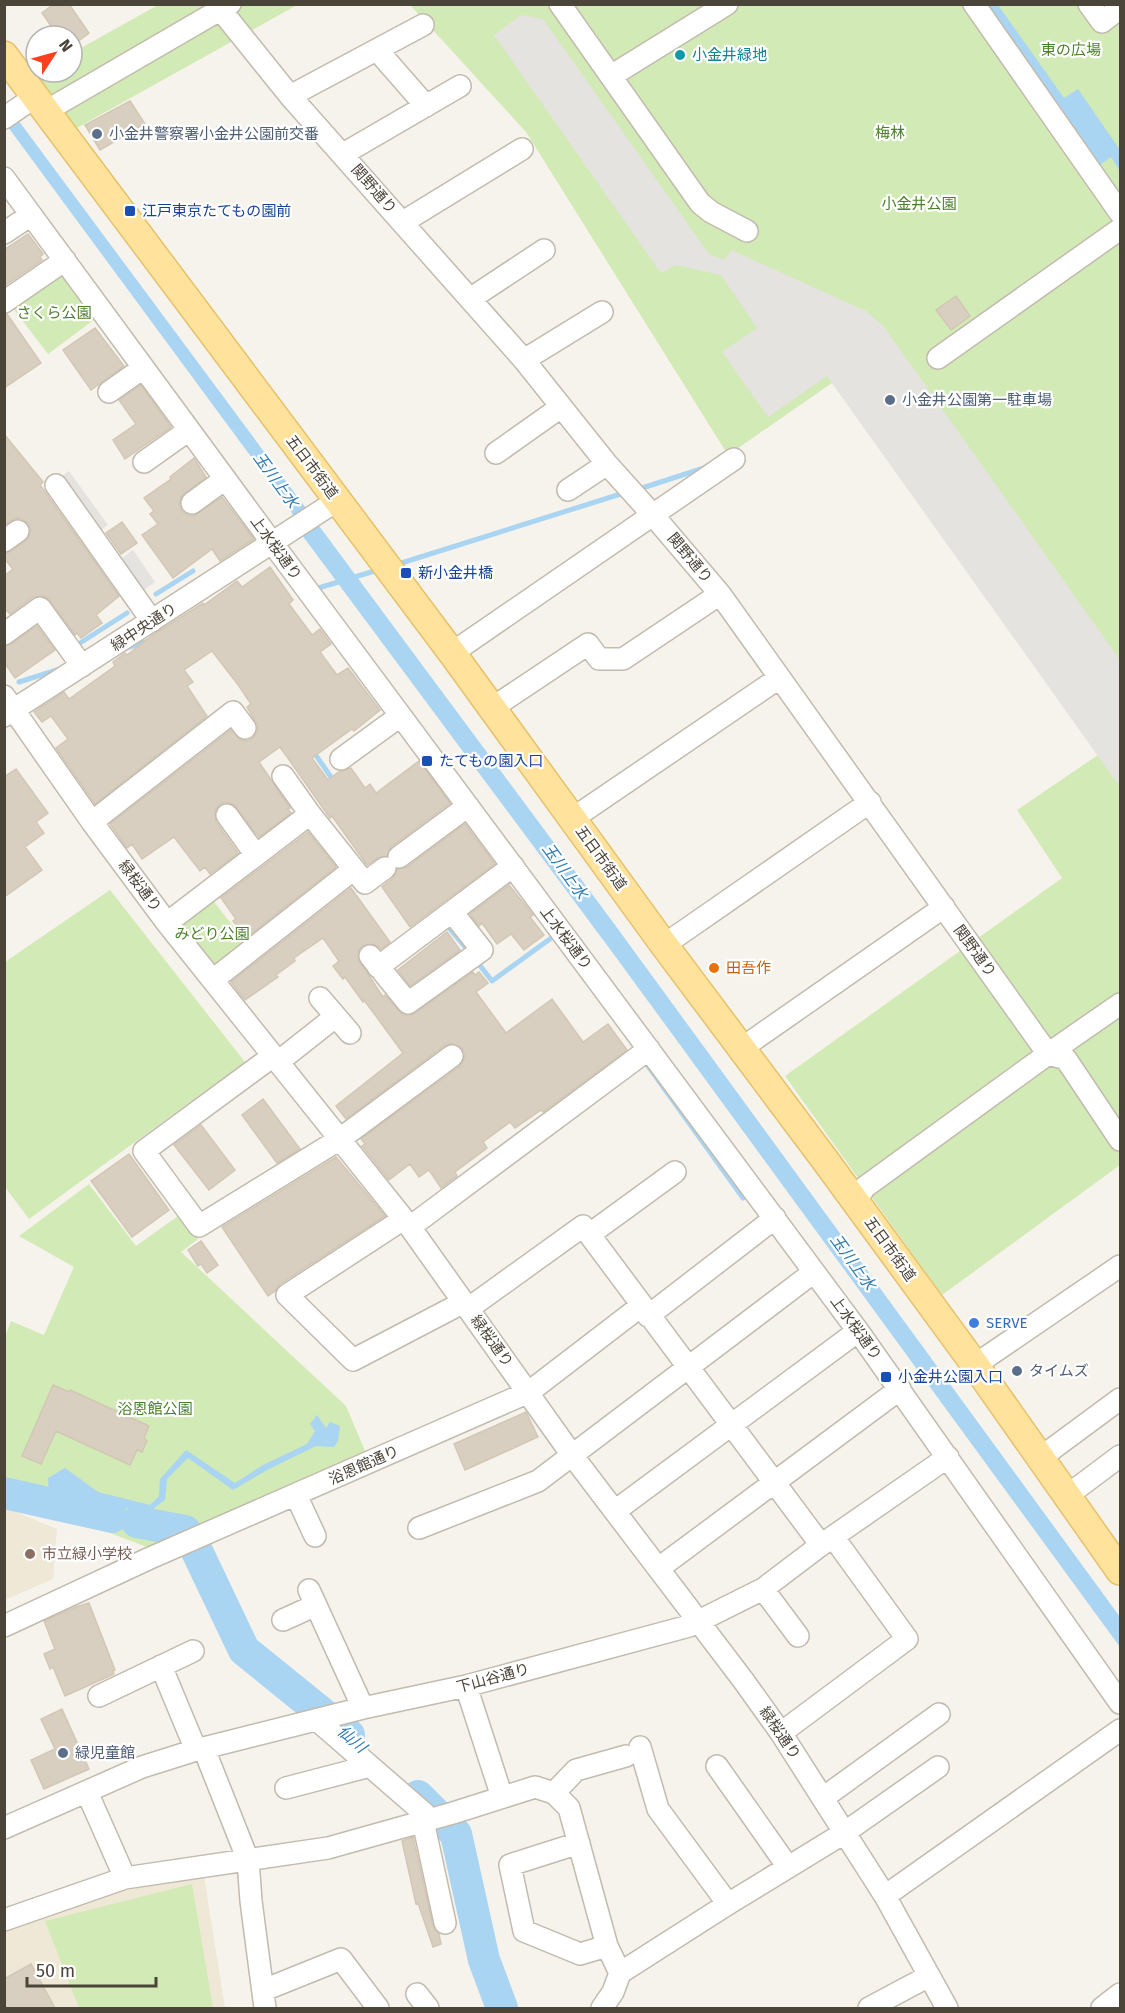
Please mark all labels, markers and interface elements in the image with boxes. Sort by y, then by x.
north arrow [24,24,84,84]
text: N [55,36,77,55]
park label: 東の広場 [1041,41,1101,59]
place label: 小金井緑地 [692,46,767,64]
marker: 小金井緑地 [673,48,687,62]
park label: 梅林 [875,124,905,142]
place label: 小金井警察署小金井公園前交番 [109,125,319,143]
marker: 小金井警察署小金井公園前交番 [90,127,104,141]
street label: 関野通り [348,160,400,218]
park label: 小金井公園 [881,195,957,213]
place label: 江戸東京たてもの園前 [142,202,291,220]
marker: 江戸東京たてもの園前 [123,204,137,218]
park label: さくら公園 [16,304,92,322]
place label: 小金井公園第一駐車場 [902,391,1052,409]
marker: 小金井公園第一駐車場 [883,393,897,407]
street label: 五日市街道 [282,432,342,502]
water label: 玉川上水 [250,449,304,513]
street label: 上水桜通り [247,512,305,584]
street label: 関野通り [664,529,716,587]
place label: 新小金井橋 [418,564,493,582]
marker: 新小金井橋 [399,566,413,580]
street label: 緑中央通り [108,599,180,655]
place label: たてもの園入口 [439,752,543,770]
marker: たてもの園入口 [420,754,434,768]
street label: 五日市街道 [572,822,630,894]
water label: 玉川上水 [539,840,593,904]
street label: 緑桜通り [115,857,165,915]
street label: 上水桜通り [536,903,596,973]
street label: 関野通り [950,921,1000,981]
park label: みどり公園 [174,925,250,943]
place label: 田吾作 [726,959,771,977]
marker: 田吾作 [707,961,721,975]
street label: 五日市街道 [861,1213,919,1285]
water label: 玉川上水 [827,1231,881,1295]
street label: 上水桜通り [827,1292,885,1364]
street label: 緑桜通り [467,1311,517,1371]
place label: SERVE [986,1314,1028,1332]
marker: SERVE [967,1316,981,1330]
place label: タイムズ [1029,1362,1089,1380]
marker: タイムズ [1010,1364,1024,1378]
place label: 小金井公園入口 [898,1368,1003,1386]
marker: 小金井公園入口 [879,1370,893,1384]
park label: 浴恩館公園 [117,1400,193,1418]
street label: 浴恩館通り [326,1442,402,1488]
place label: 市立緑小学校 [42,1545,132,1563]
marker: 市立緑小学校 [23,1547,37,1561]
street label: 下山谷通り [454,1660,532,1696]
street label: 緑桜通り [756,1703,804,1763]
water label: 仙川 [334,1721,372,1758]
place label: 緑児童館 [75,1744,135,1762]
marker: 緑児童館 [56,1746,70,1760]
scale bar [27,1950,156,1988]
text: 50 m [36,1960,75,1982]

